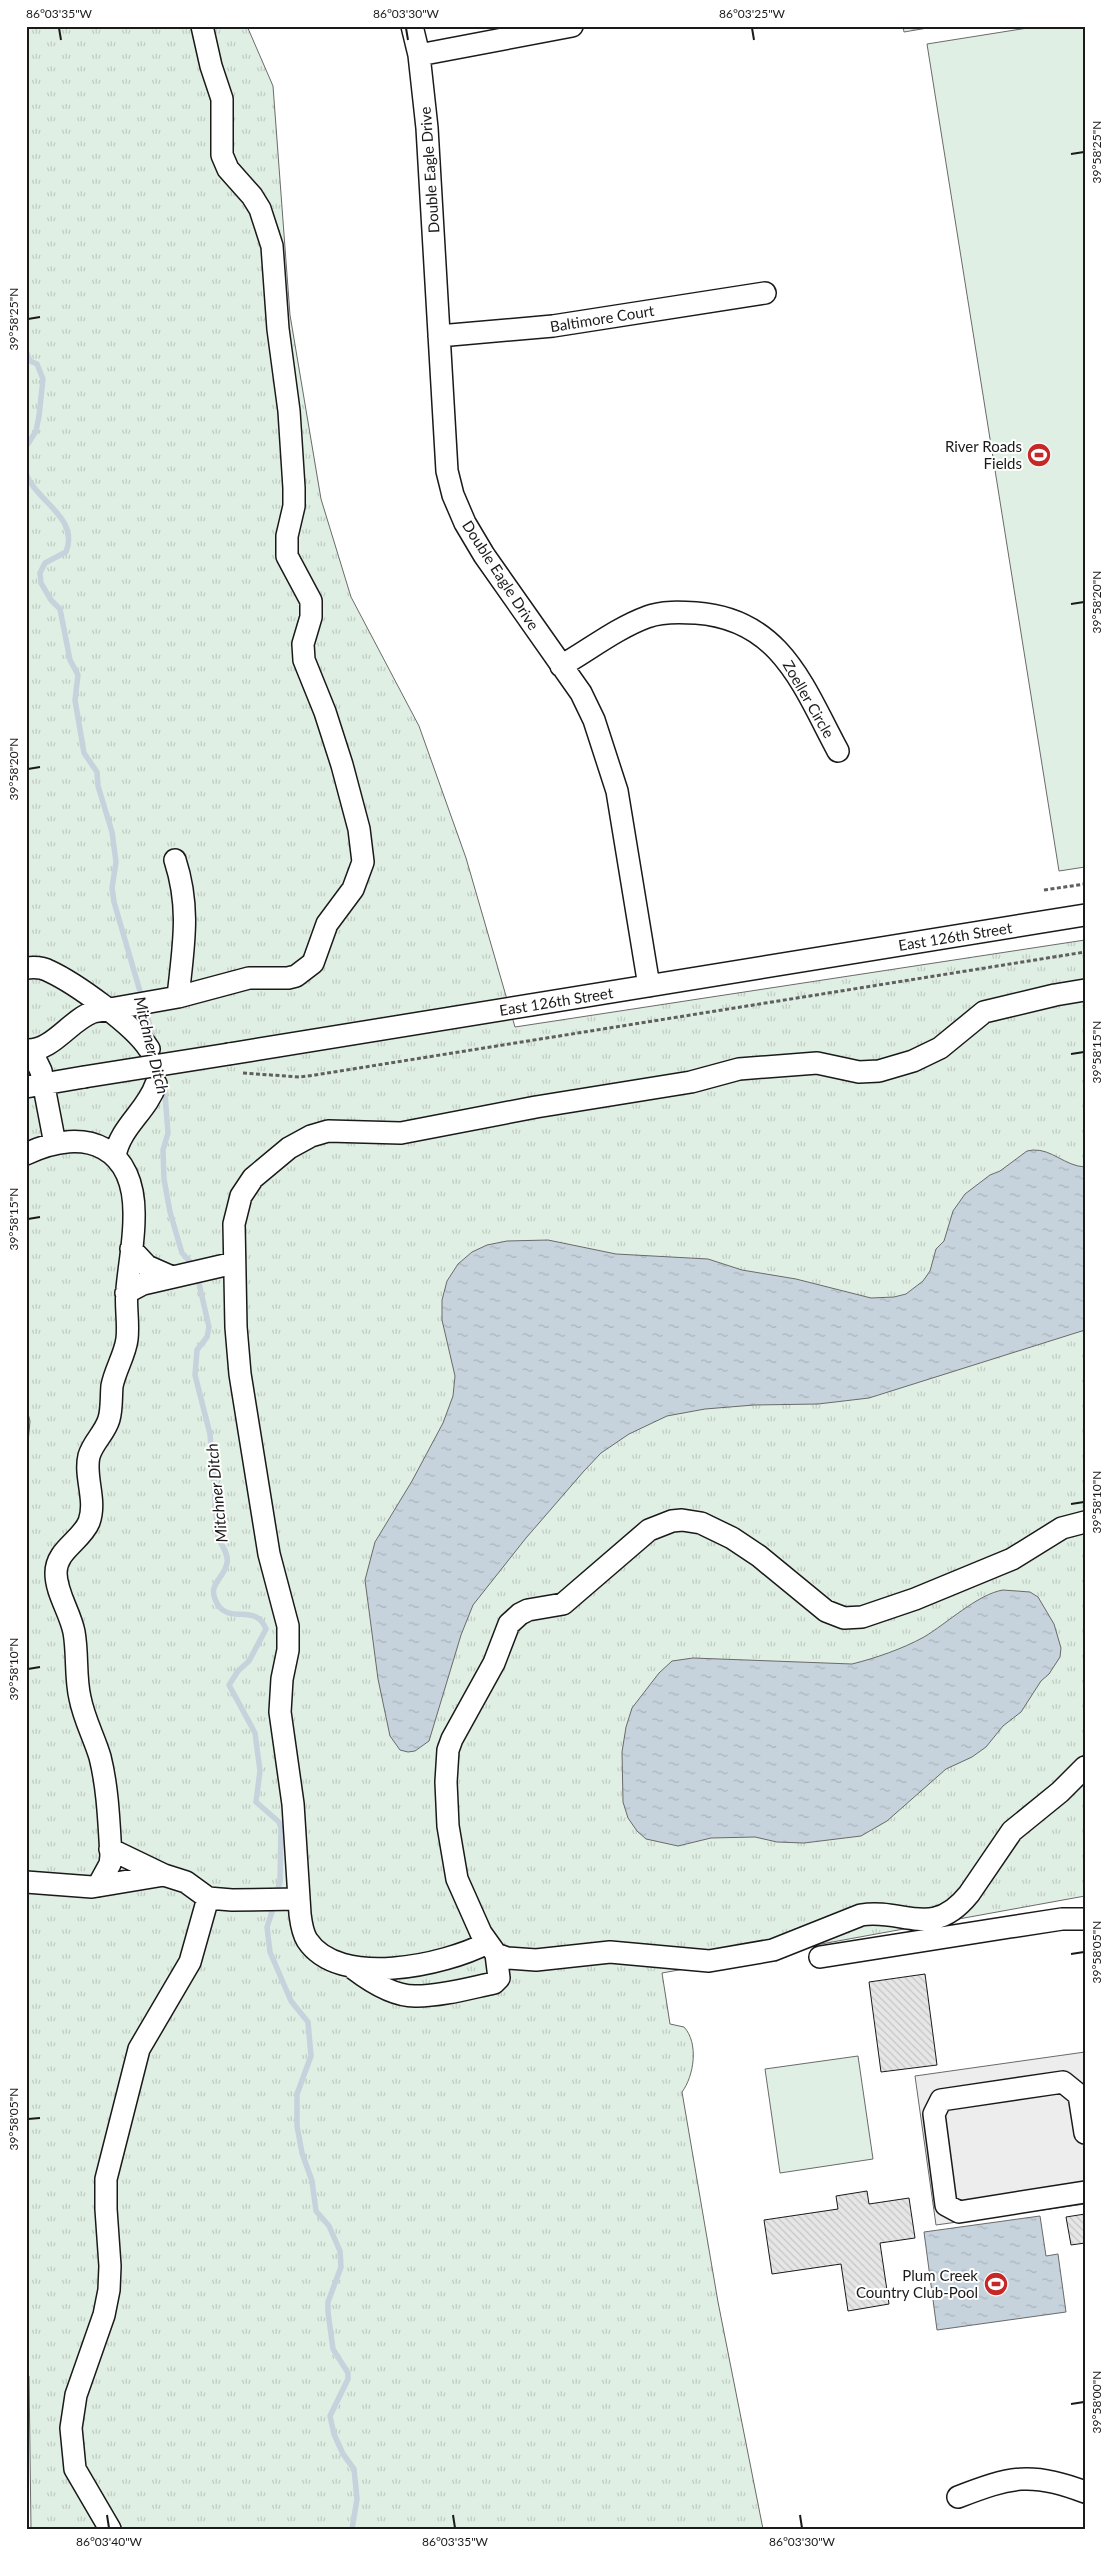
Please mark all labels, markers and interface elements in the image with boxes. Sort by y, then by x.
text: 86°03'35"W [26,6,93,21]
text: 86°03'30"W [373,6,440,21]
text: 86°03'25"W [719,6,786,21]
street label: Double Eagle Drive [416,106,442,234]
text: 39°58'25"N [1089,121,1104,183]
text: 39°58'25"N [6,288,21,350]
street label: Baltimore Court [549,301,656,335]
place label: River Roads Fields [945,437,1022,472]
sports icon: River Roads Fields [1026,442,1052,468]
street label: Double Eagle Drive [459,517,543,633]
text: 39°58'20"N [1089,571,1104,633]
street label: Zoeller Circle [780,657,838,741]
text: 39°58'20"N [6,738,21,800]
street label: East 126th Street [897,918,1014,954]
street label: East 126th Street [498,983,615,1019]
water label: Mitchner Ditch [131,994,173,1096]
text: 39°58'15"N [1089,1021,1104,1083]
text: 39°58'15"N [6,1188,21,1250]
water label: Mitchner Ditch [201,1442,231,1544]
text: 39°58'10"N [1089,1471,1104,1533]
text: 39°58'10"N [6,1638,21,1700]
text: 39°58'05"N [1089,1921,1104,1983]
text: 39°58'05"N [6,2088,21,2150]
place label: Plum Creek Country Club-Pool [856,2266,978,2301]
sports icon: Plum Creek Country Club-Pool [983,2271,1009,2297]
text: 39°58'00"N [1089,2371,1104,2433]
text: 86°03'40"W [76,2534,143,2549]
text: 86°03'35"W [422,2534,489,2549]
text: 86°03'30"W [769,2534,836,2549]

